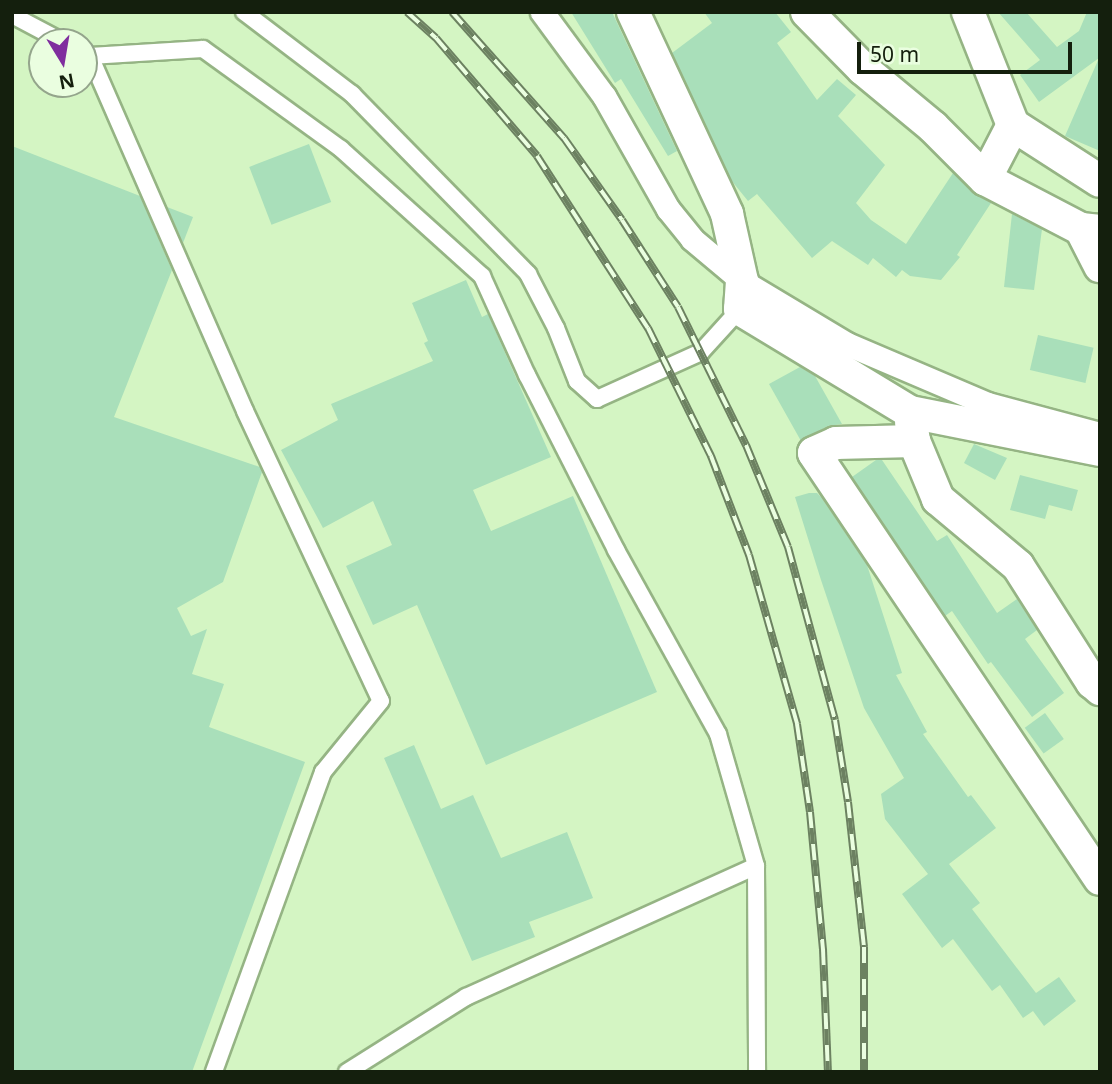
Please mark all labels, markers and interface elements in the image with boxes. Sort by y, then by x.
north arrow [28,28,98,98]
scale bar [860,28,1075,72]
text: 50 m [870,40,919,68]
text: N [57,67,77,96]

